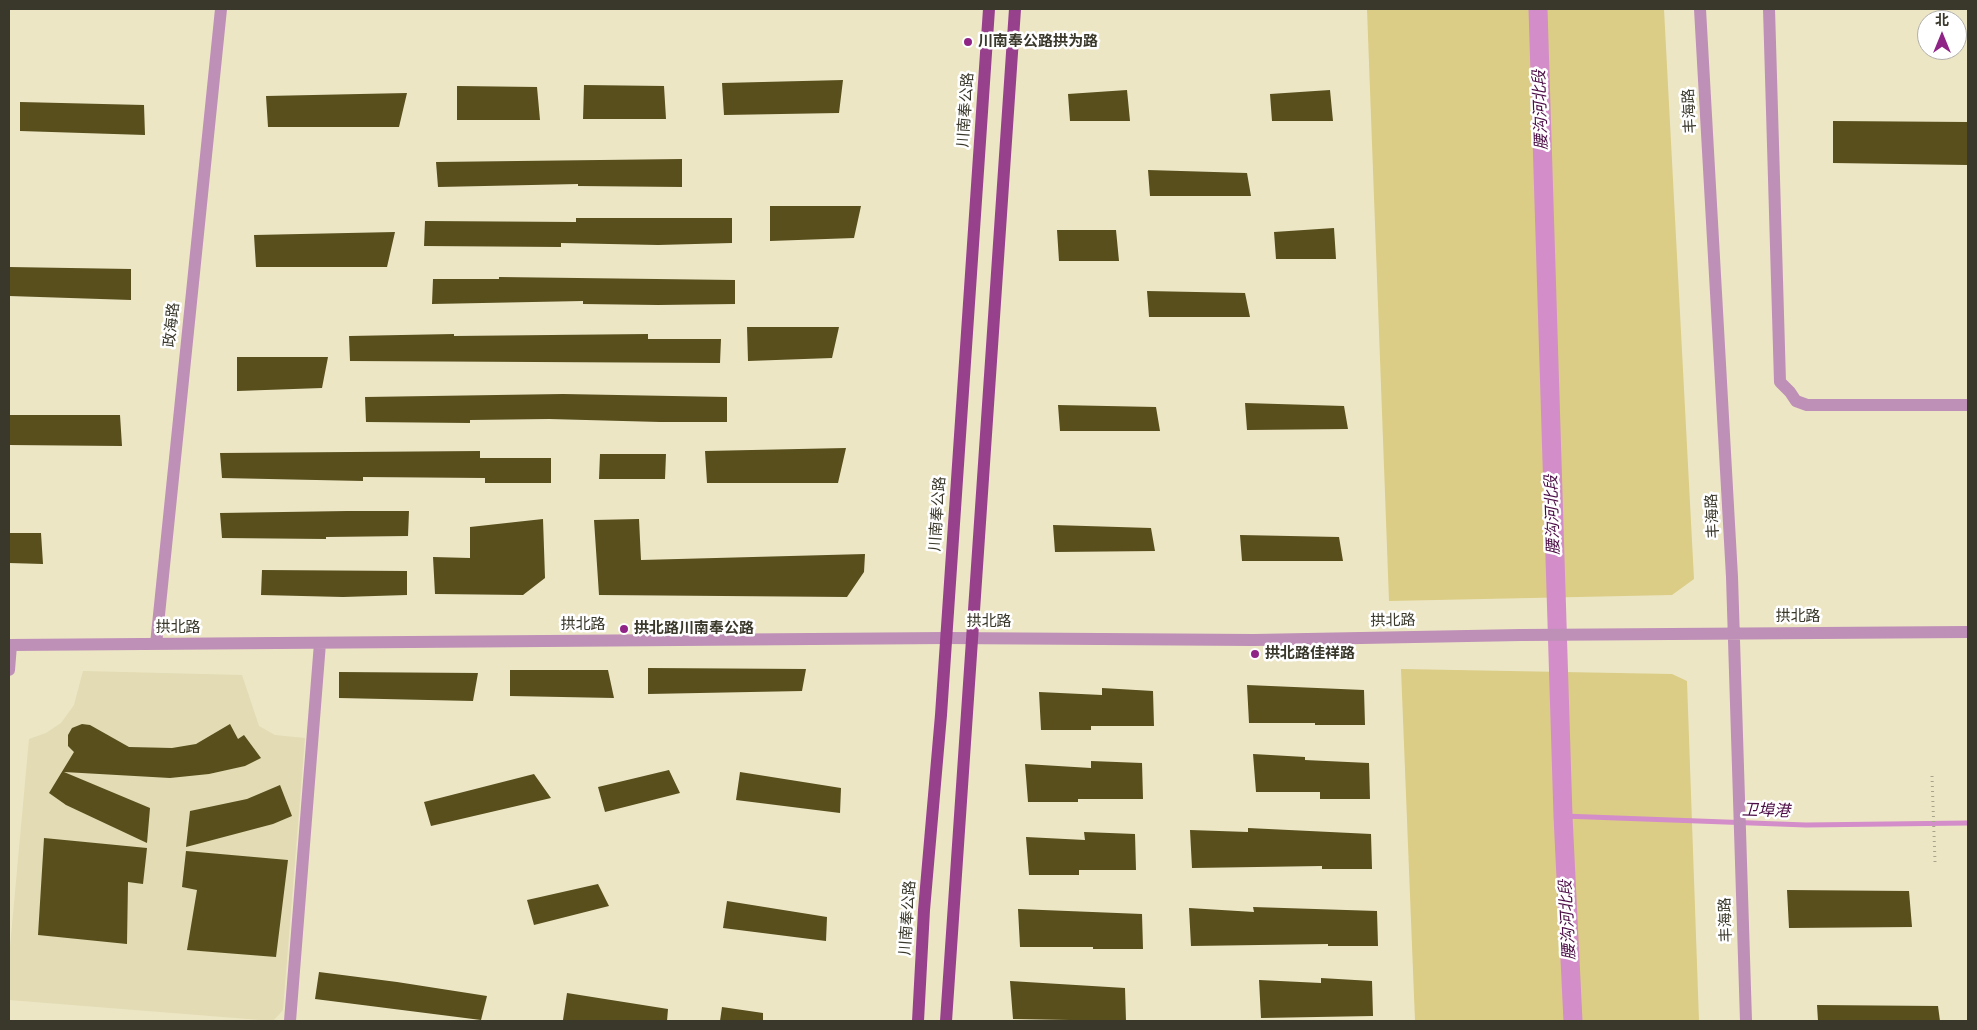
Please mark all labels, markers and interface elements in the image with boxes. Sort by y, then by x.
north arrow [1917,10,1967,60]
text: 北 [1935,12,1949,29]
place label: 川南奉公路拱为路 [978,33,1098,51]
marker: 川南奉公路拱为路 [962,36,974,48]
water label: 腰沟河北段 [1530,70,1552,150]
street label: 川南奉公路 [954,72,978,148]
street label: 丰海路 [1680,88,1700,134]
street label: 政海路 [161,302,183,348]
water label: 腰沟河北段 [1542,475,1564,555]
street label: 川南奉公路 [926,476,950,552]
street label: 丰海路 [1703,493,1723,539]
street label: 拱北路 [1776,608,1820,626]
street label: 拱北路 [1370,612,1416,630]
street label: 拱北路 [967,613,1011,631]
street label: 拱北路 [561,616,605,634]
street label: 拱北路 [156,619,200,637]
place label: 拱北路川南奉公路 [634,620,754,638]
marker: 拱北路川南奉公路 [618,623,630,635]
place label: 拱北路佳祥路 [1265,645,1355,663]
marker: 拱北路佳祥路 [1249,648,1261,660]
water label: 卫埠港 [1742,801,1790,821]
street label: 川南奉公路 [896,880,920,956]
water label: 腰沟河北段 [1556,880,1580,960]
street label: 丰海路 [1716,897,1736,943]

